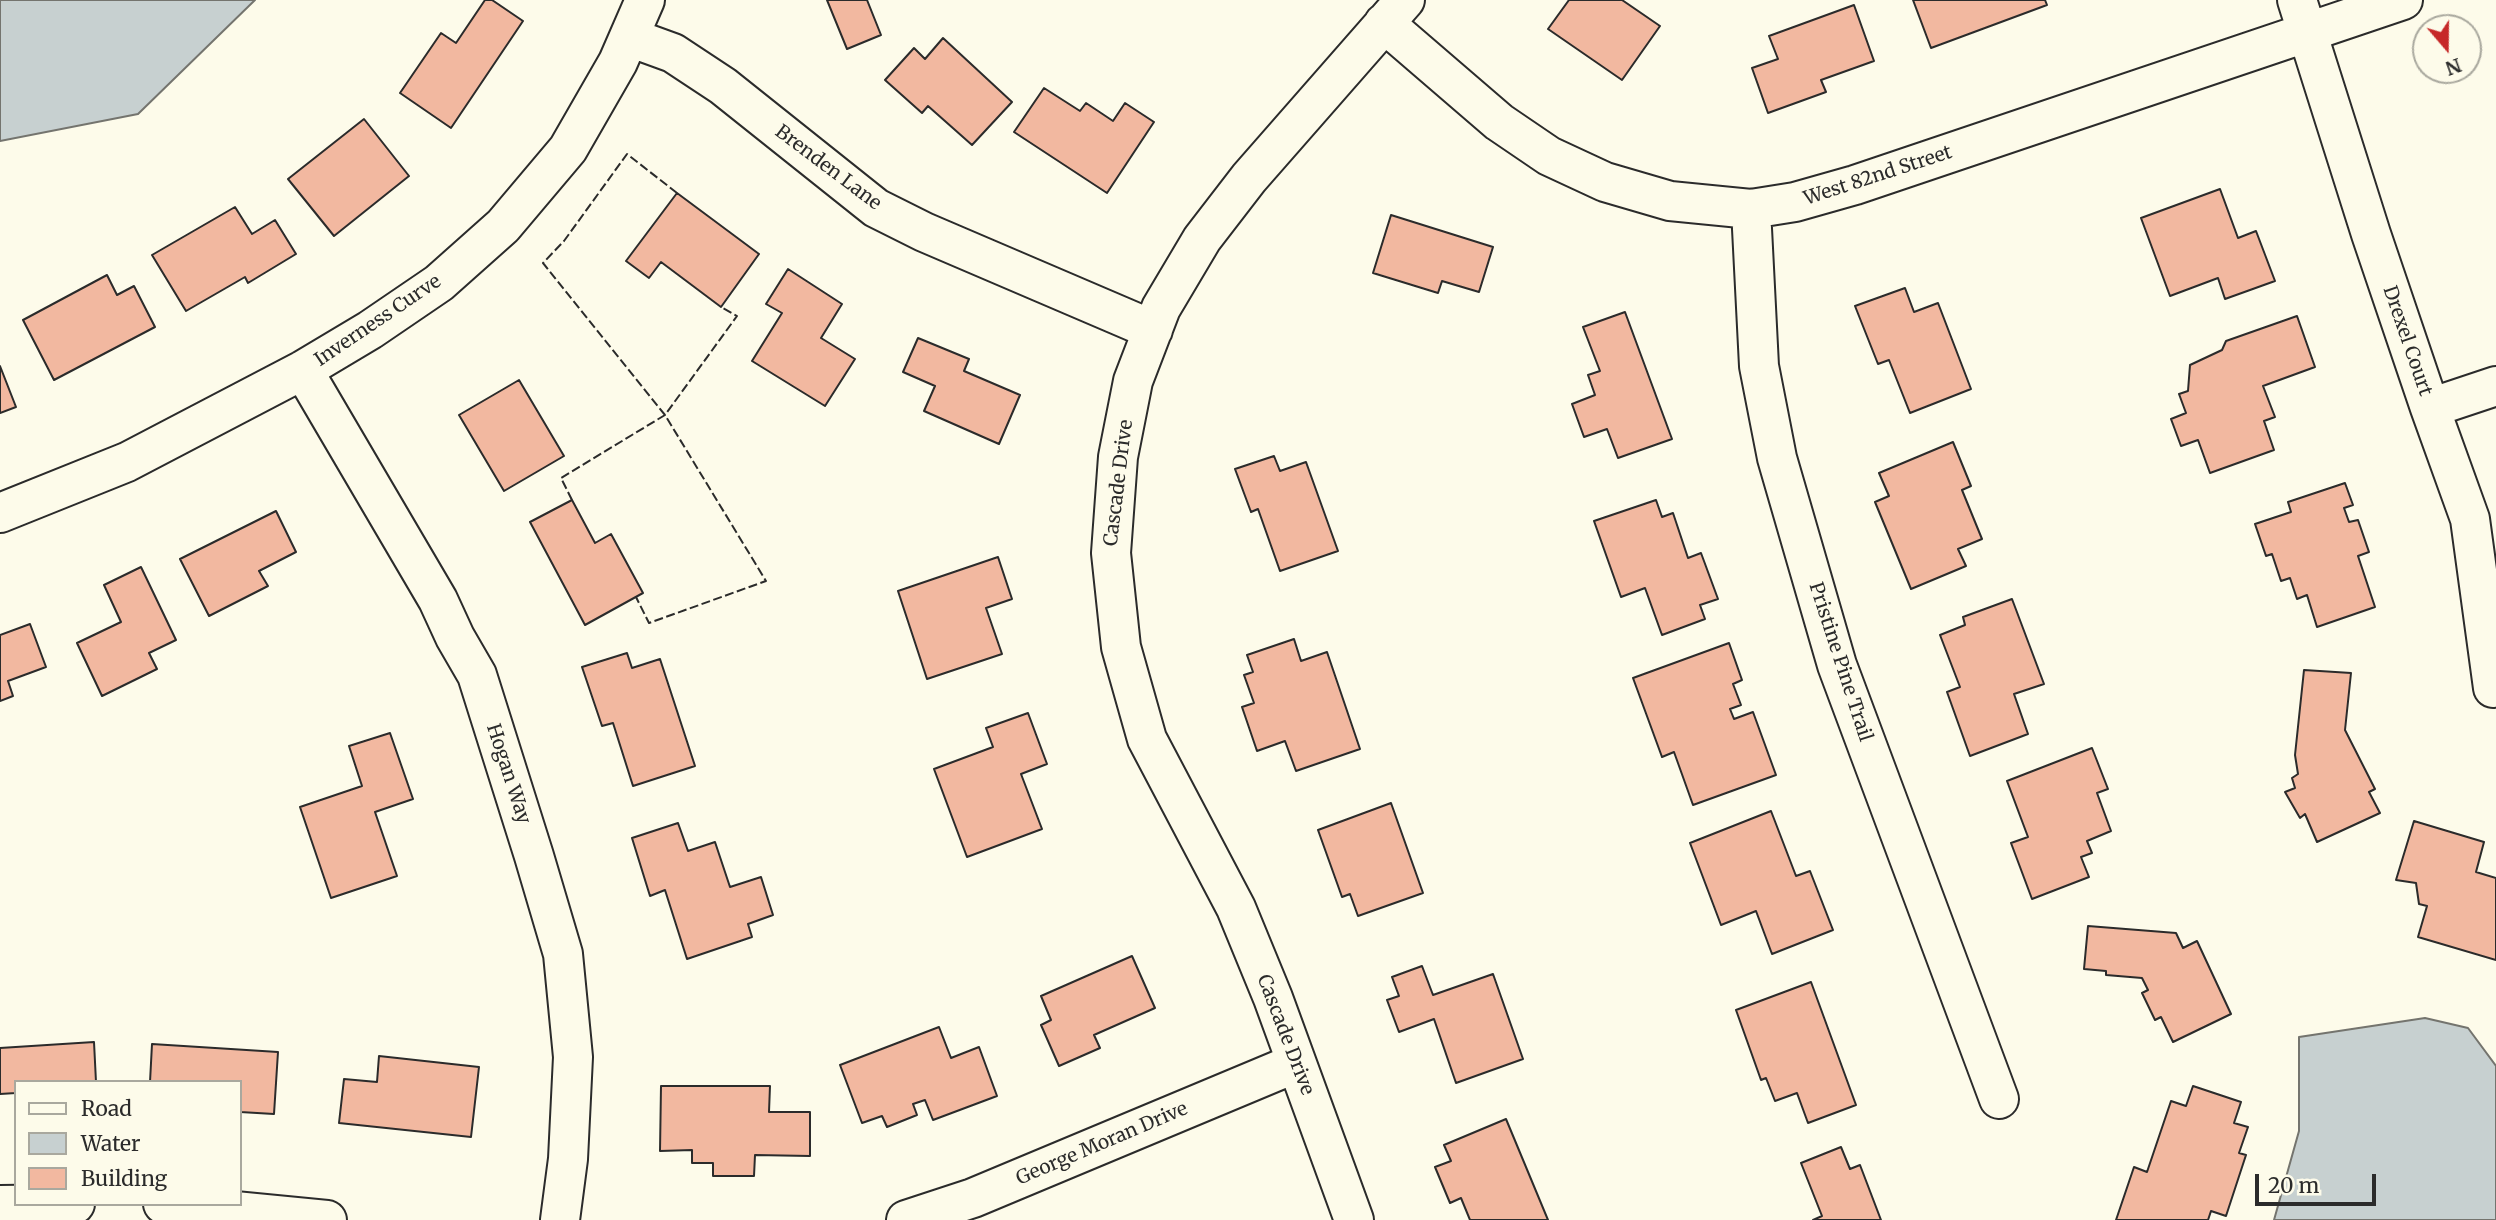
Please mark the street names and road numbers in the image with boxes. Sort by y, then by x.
street label: Brenden Lane [770,121,886,215]
street label: West 82nd Street [1801,141,1955,211]
street label: Inverness Curve [311,270,445,372]
street label: Drexel Court [2378,283,2436,399]
street label: Cascade Drive [1100,418,1138,548]
street label: Pristine Pine Trail [1803,580,1877,744]
street label: Hogan Way [481,721,535,827]
street label: Cascade Drive [1252,971,1318,1099]
street label: George Moran Drive [1013,1098,1191,1190]

